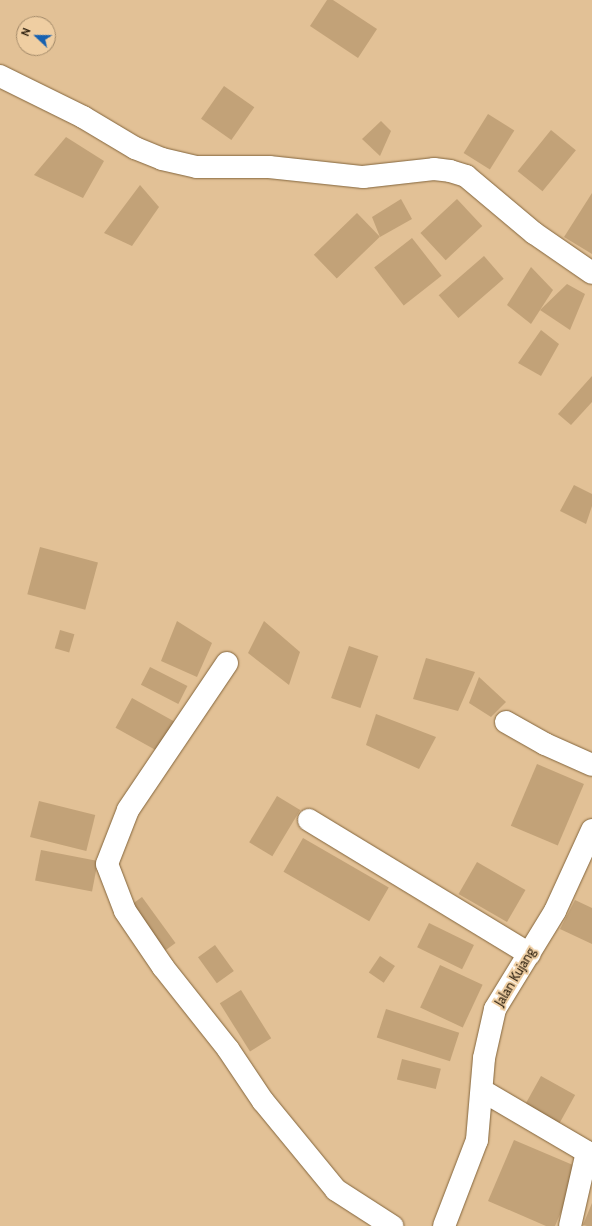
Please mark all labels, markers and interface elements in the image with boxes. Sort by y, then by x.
north arrow [16,16,56,56]
text: N [18,26,34,38]
street label: Jalan Kujang [491,945,539,1009]

